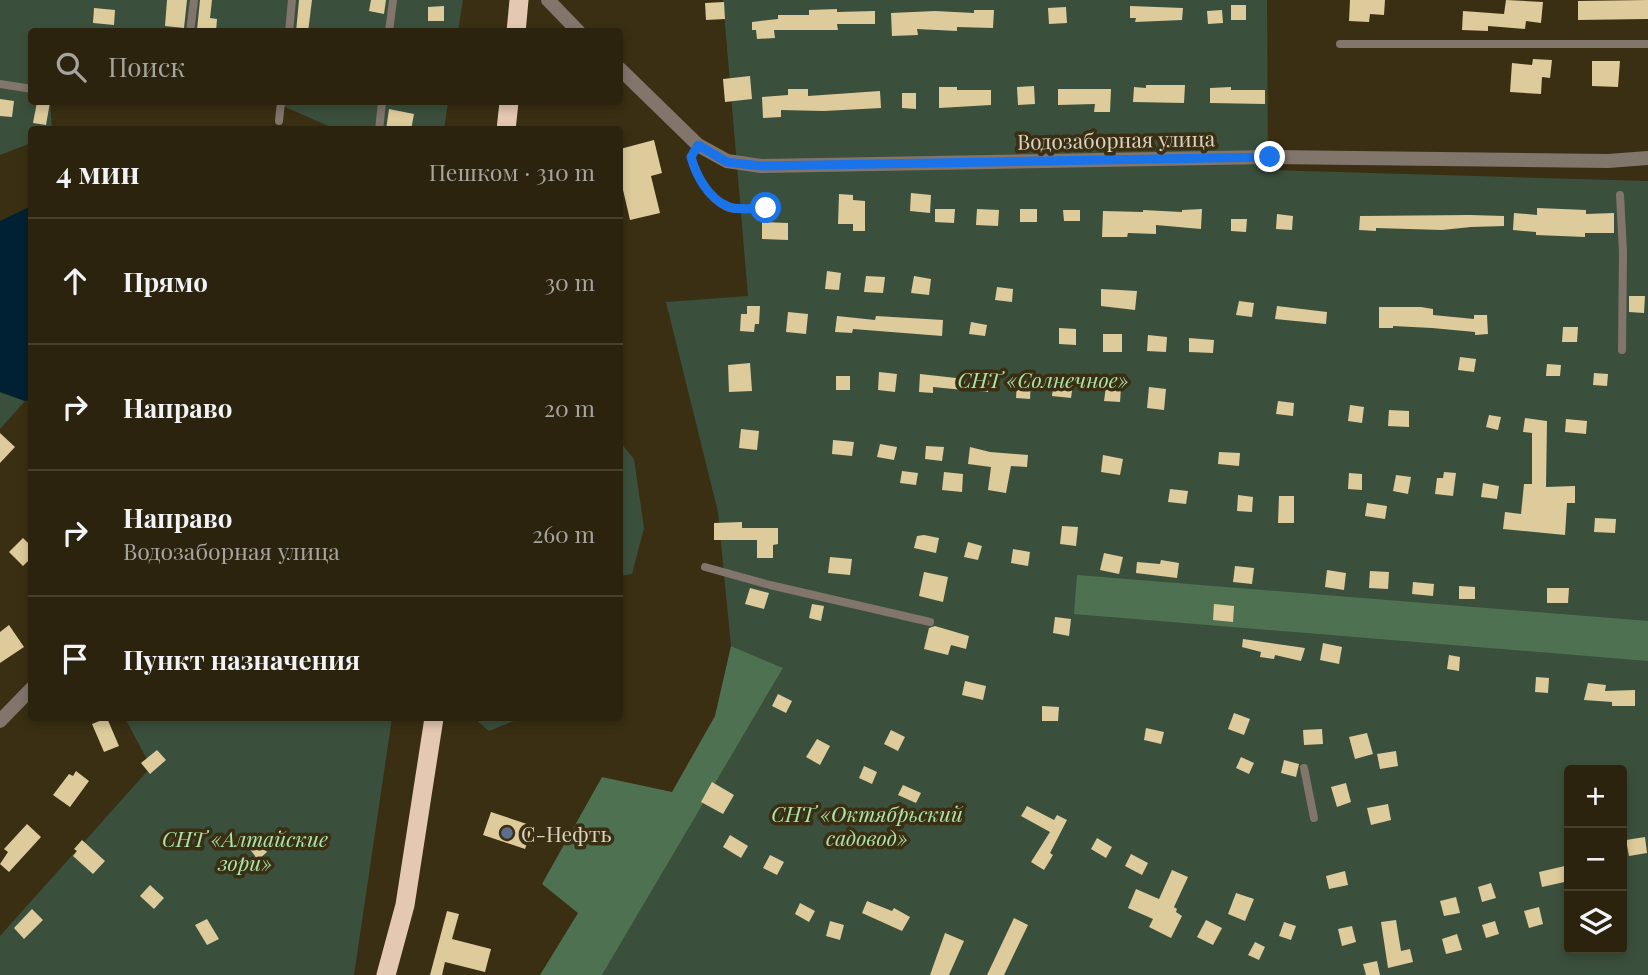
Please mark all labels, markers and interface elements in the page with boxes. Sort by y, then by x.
search box [28,28,623,105]
icon: search [52,48,90,86]
text: Поиск [108,49,185,84]
street label: Водозаборная улица [1017,123,1216,155]
route end [1254,141,1285,172]
text: 4 мин [56,152,140,192]
text: Пешком · 310 m [429,156,595,187]
route start [750,192,781,223]
icon: ahead [56,262,94,300]
text: Прямо [123,264,208,299]
text: 30 m [545,266,595,297]
park label: СНТ «Солнечное» [957,365,1129,393]
icon: right [56,388,94,426]
text: Направо [123,390,232,425]
text: 20 m [544,392,595,423]
text: Направо [123,500,232,535]
icon: right [56,514,94,552]
text: 260 m [532,518,595,549]
text: Водозаборная улица [123,535,340,566]
icon: arrive [56,640,94,678]
text: Пункт назначения [123,642,360,677]
map controls [1564,765,1627,954]
button: + [1564,765,1627,828]
park label: СНТ «Октябрьский садовод» [771,799,964,851]
place label: С-Нефть [521,819,611,847]
park label: СНТ «Алтайские зори» [162,824,328,876]
marker: С-Нефть [499,825,515,841]
button: − [1564,828,1627,891]
button: layers [1564,891,1627,954]

